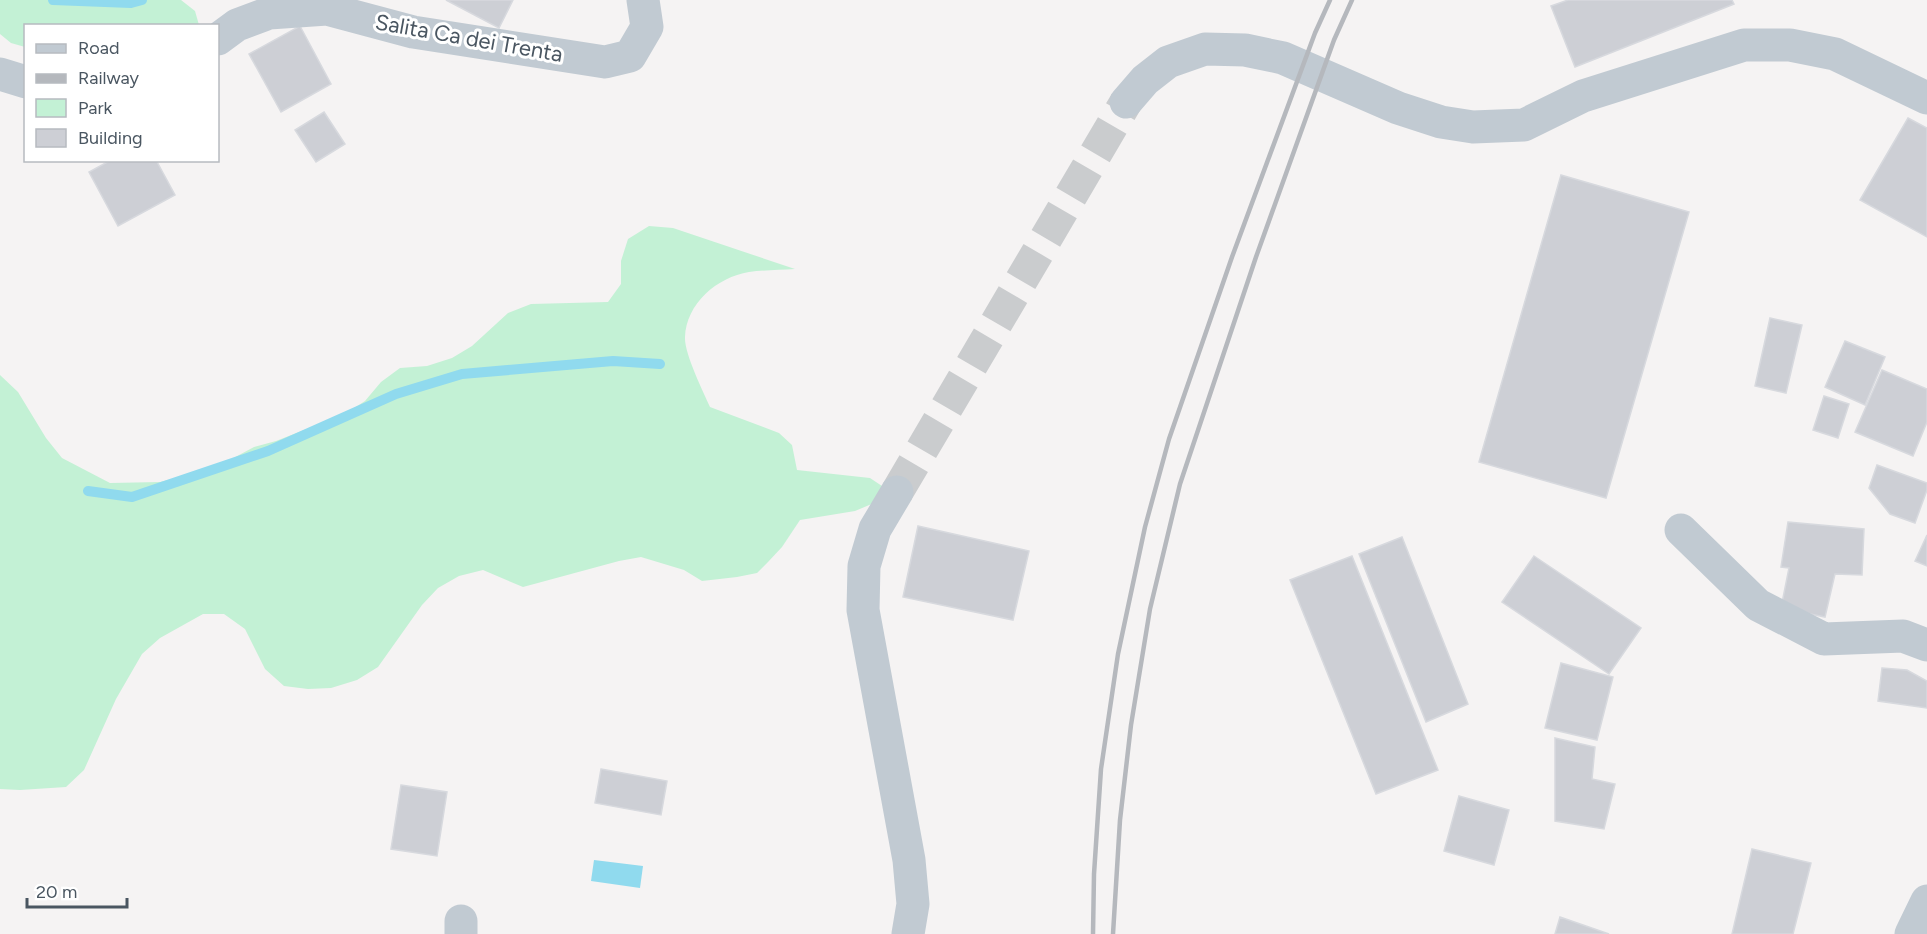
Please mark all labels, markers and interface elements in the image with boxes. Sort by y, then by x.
street label: Salita Ca dei Trenta [373,8,565,68]
legend [24,24,219,162]
text: Road [78,37,119,59]
text: Railway [78,67,140,89]
text: Park [78,97,113,119]
text: Building [78,127,143,149]
scale bar [27,871,128,909]
text: 20 m [36,881,77,903]

